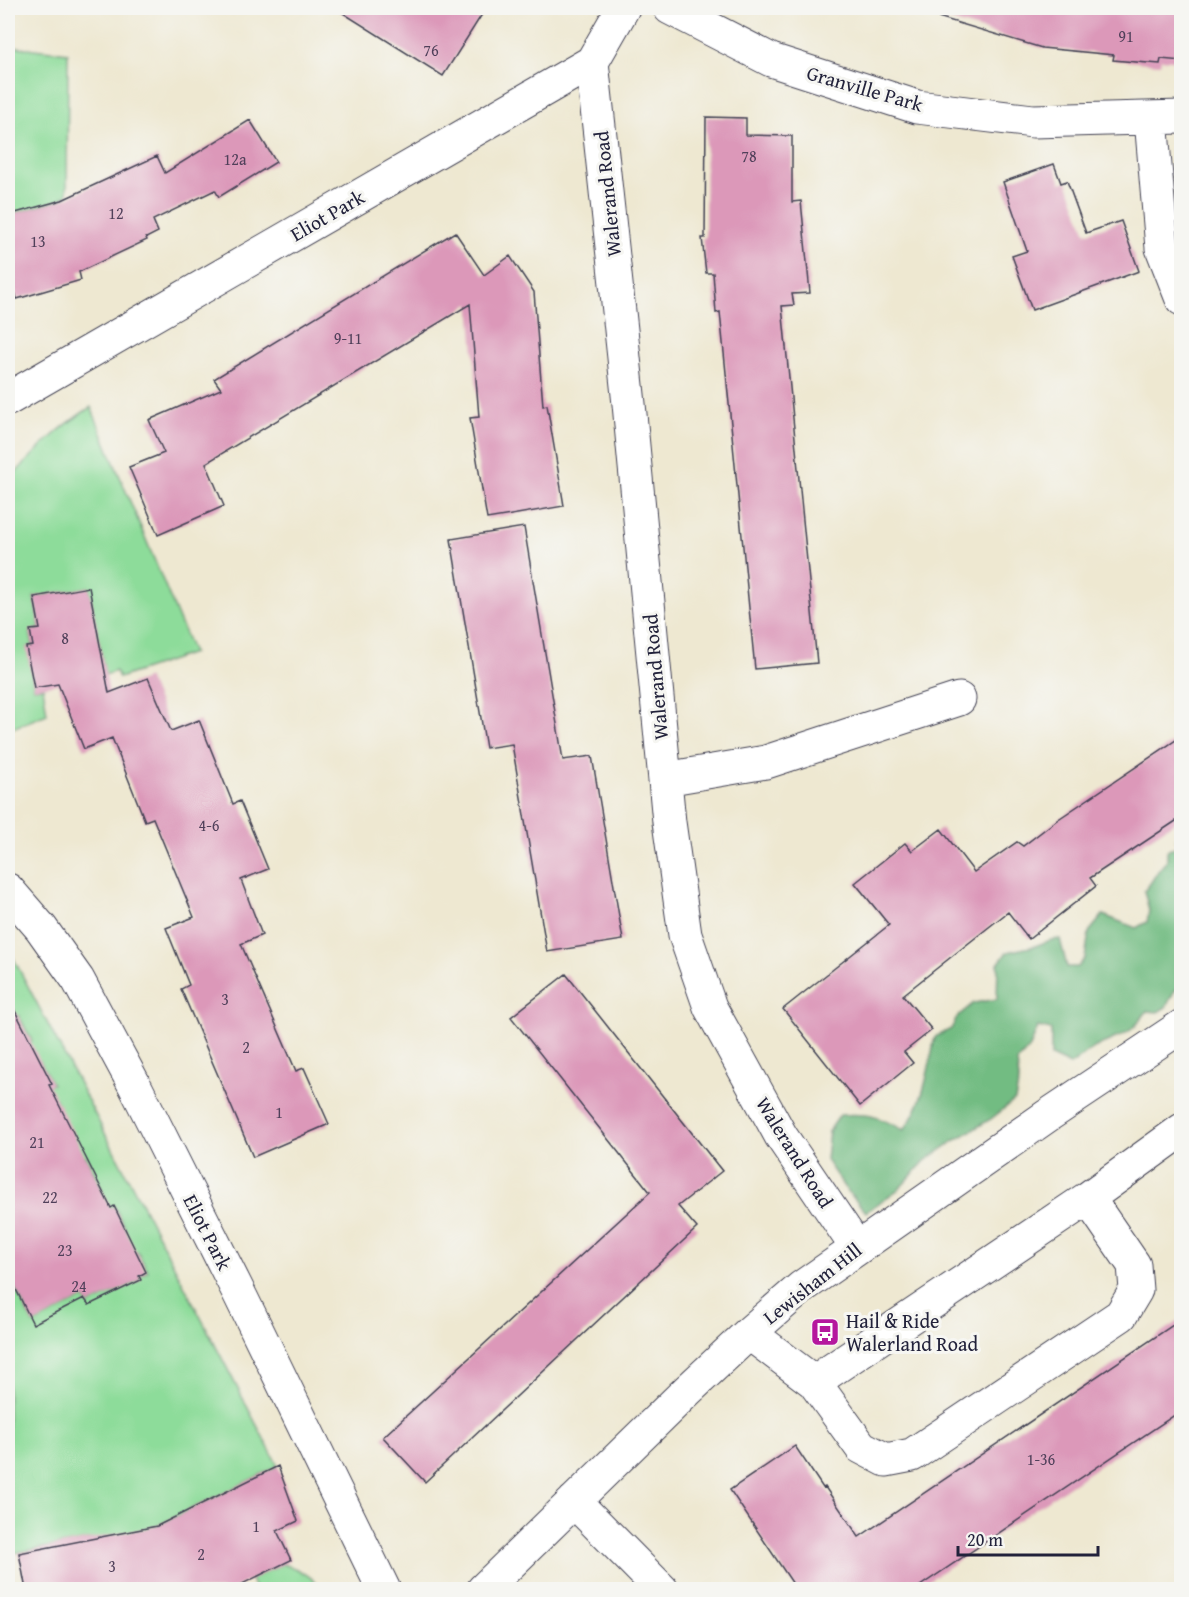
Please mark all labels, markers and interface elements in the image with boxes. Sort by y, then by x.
house number: 91 [1118,24,1134,48]
house number: 76 [423,38,439,62]
street label: Granville Park [803,58,927,119]
street label: Walerand Road [586,129,628,258]
house number: 78 [741,144,757,168]
house number: 12a [224,147,247,171]
street label: Eliot Park [284,182,370,248]
house number: 12 [108,201,124,225]
house number: 13 [30,229,46,253]
house number: 9-11 [334,326,362,350]
street label: Walerand Road [635,612,675,741]
house number: 8 [61,626,69,650]
house number: 4-6 [199,813,220,837]
house number: 3 [221,987,229,1011]
house number: 2 [242,1035,250,1059]
street label: Walerand Road [749,1091,841,1214]
house number: 1 [275,1100,283,1124]
house number: 21 [29,1130,45,1154]
house number: 22 [42,1185,58,1209]
street label: Eliot Park [177,1189,240,1276]
street label: Lewisham Hill [756,1235,868,1331]
house number: 23 [57,1238,73,1262]
house number: 24 [71,1274,87,1298]
place label: Hail & Ride Walerland Road [846,1306,978,1358]
bus stop icon: Hail & Ride Walerland Road [809,1316,841,1348]
house number: 1-36 [1027,1447,1056,1471]
house number: 1 [252,1514,260,1538]
scale bar [958,1519,1098,1557]
text: 20 m [967,1526,1003,1553]
house number: 2 [197,1542,205,1566]
house number: 3 [108,1554,116,1578]

